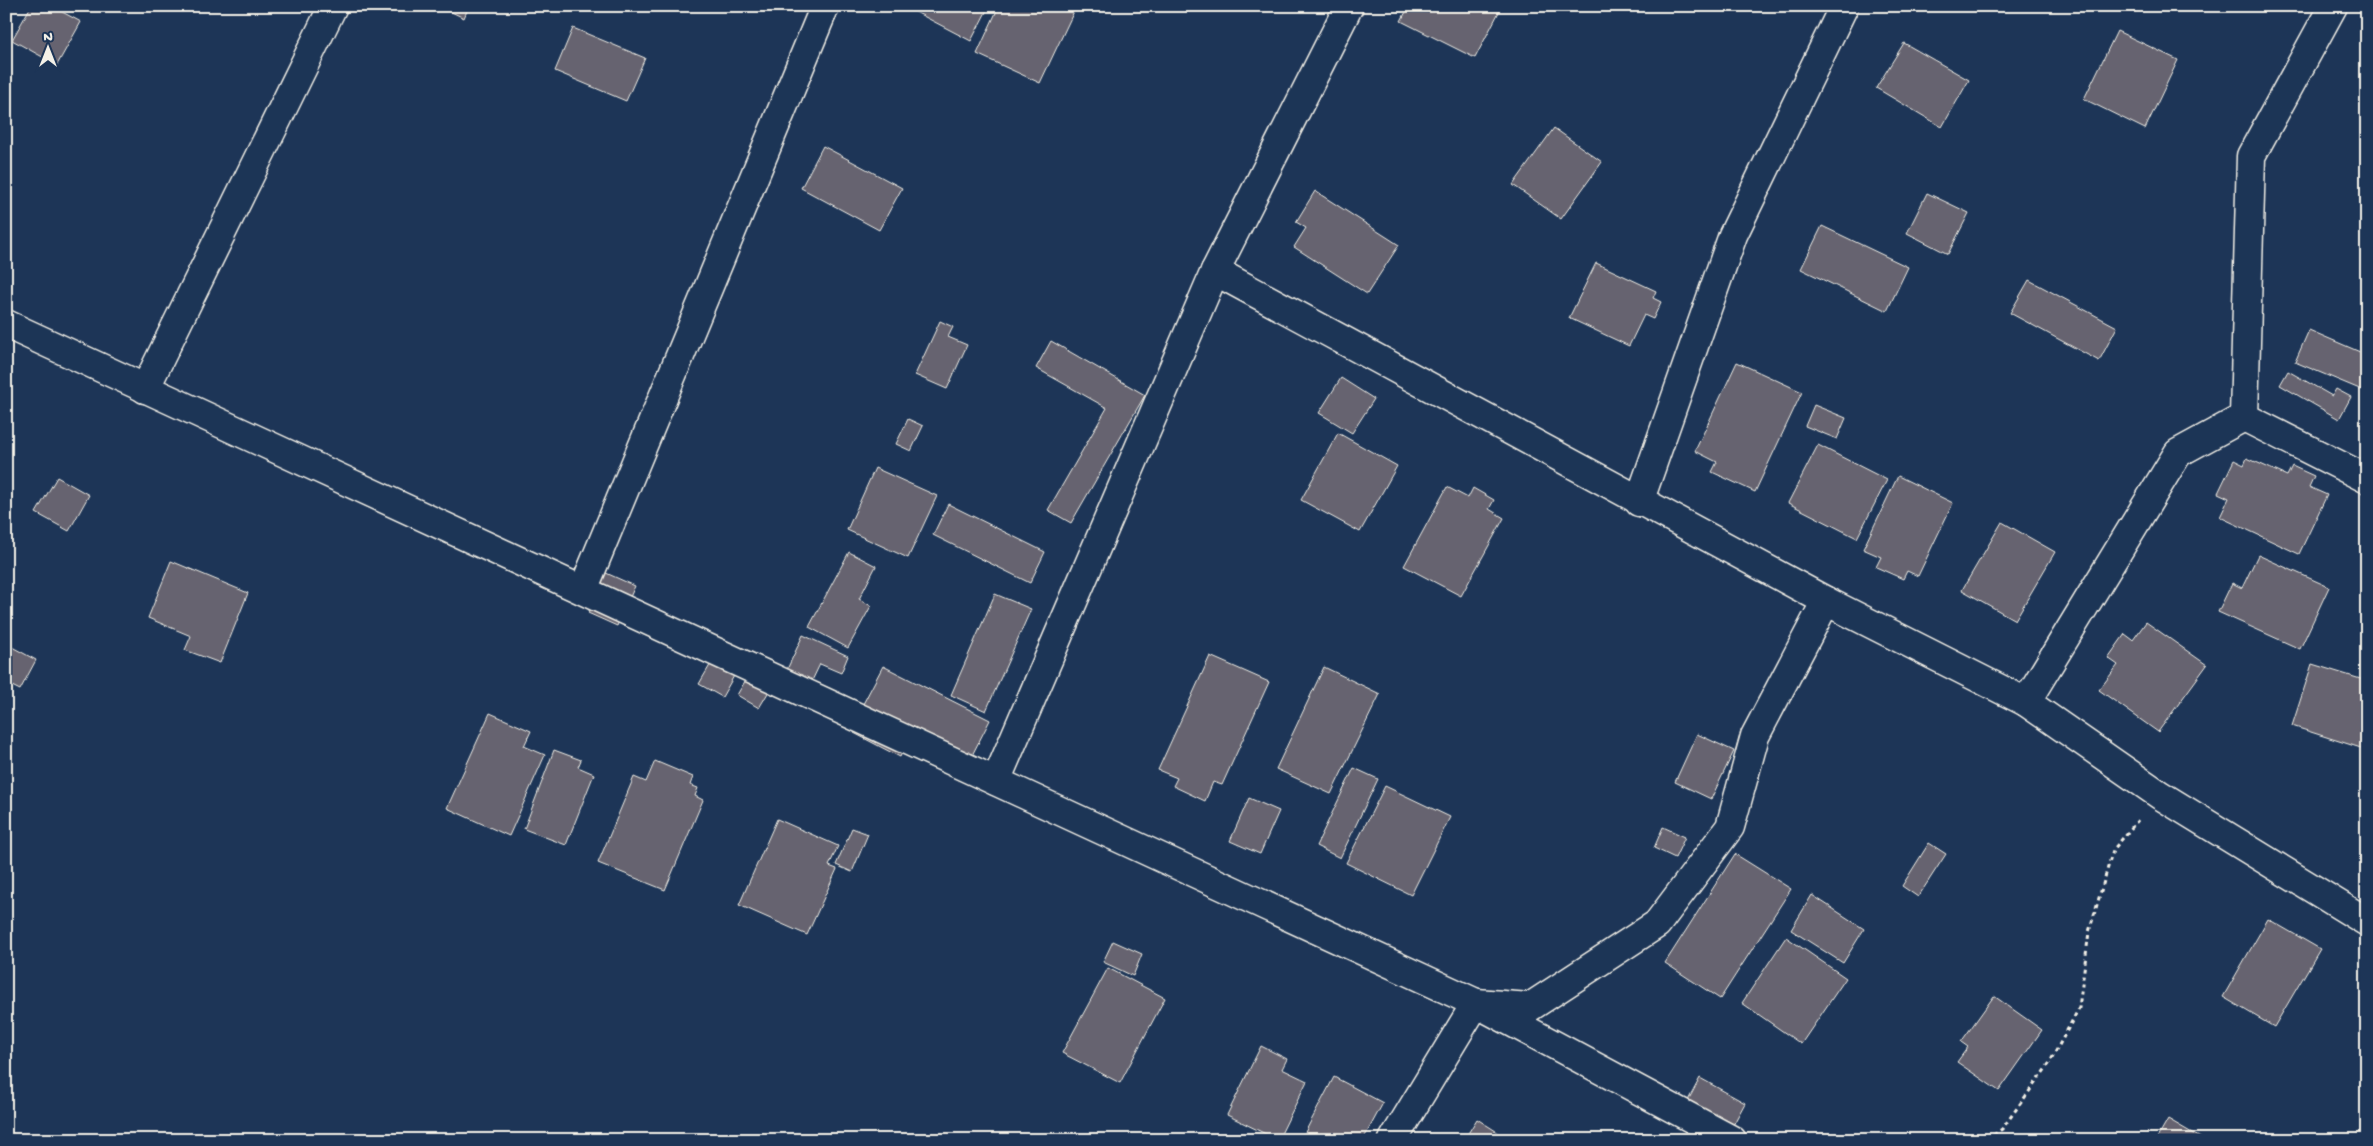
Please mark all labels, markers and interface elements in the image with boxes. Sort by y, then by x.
north arrow [22,22,72,72]
text: N [43,29,53,46]

